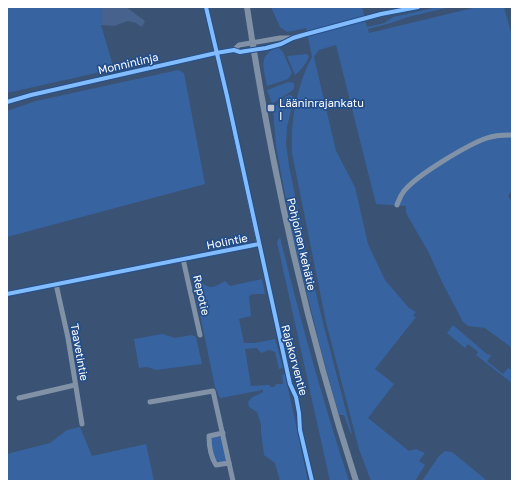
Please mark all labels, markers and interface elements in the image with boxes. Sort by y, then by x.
street label: Monninlinja [96,50,160,76]
place label: Lääninrajankatu I [279,96,364,122]
marker: Lääninrajankatu I [266,103,276,113]
street label: Pohjoinen kehätie [285,196,319,292]
street label: Holintie [205,231,249,251]
street label: Repotie [191,274,213,316]
street label: Taavetintie [69,322,91,382]
street label: Rajakorventie [279,323,311,397]

